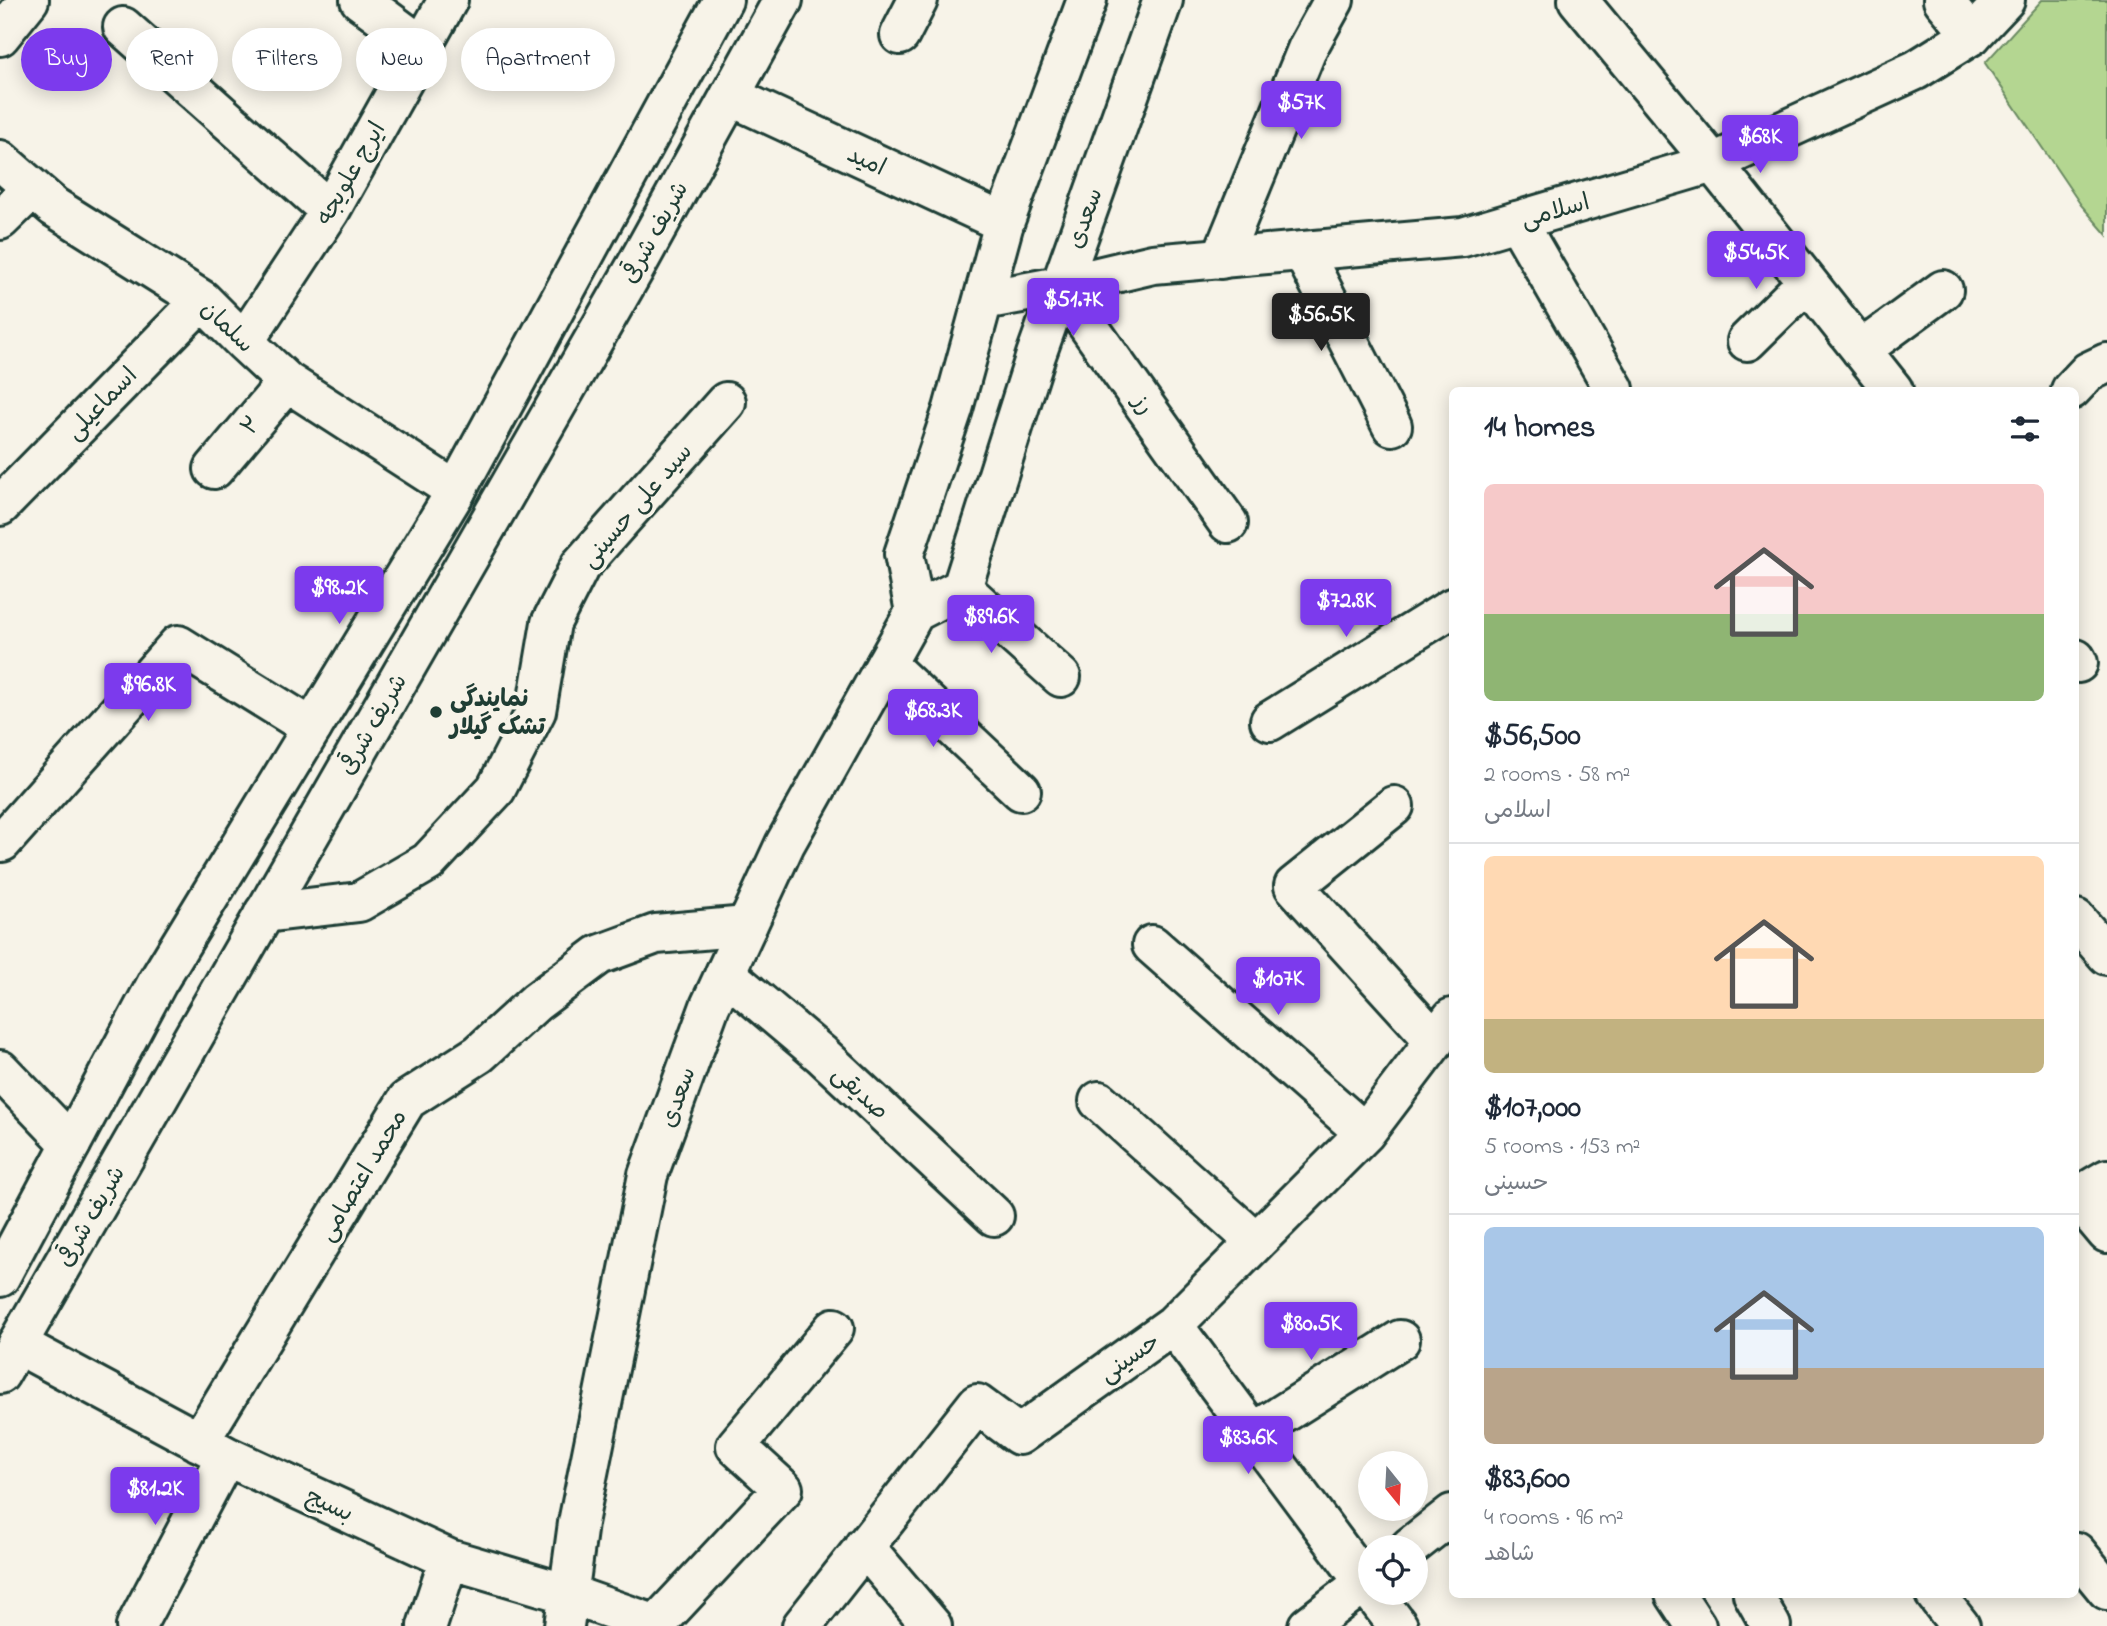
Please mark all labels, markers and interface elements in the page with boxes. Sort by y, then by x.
chip: Buy [21,28,112,91]
chip: Rent [126,28,218,91]
chip: Filters [232,28,342,91]
chip: New [356,28,447,91]
chip: Apartment [461,28,615,91]
pin: $57K [1260,82,1342,141]
text: $57K [1277,87,1325,120]
street label: ایرج علویجه [308,116,396,233]
pin: $68K [1719,116,1801,175]
text: $68K [1738,121,1782,154]
street label: امید [841,138,891,186]
street label: شریف شرقی [614,176,699,291]
street label: سعدی [1059,183,1113,254]
street label: اسلامی [1517,186,1594,239]
pin: $54.5K [1699,232,1813,291]
text: $54.5K [1723,237,1789,270]
pin: $51.7K [1016,278,1130,338]
text: $51.7K [1043,284,1103,317]
street label: سلمان [191,293,261,362]
pin: $56.5K [1264,294,1378,353]
text: $56.5K [1288,299,1354,332]
street label: اسماعیلی [59,360,147,449]
street label: رز [1121,386,1162,423]
text: 14 homes [1484,407,1595,451]
street label: ۲ [233,409,271,444]
icon: filters [2006,410,2044,448]
street label: سید علی حسینی [574,437,702,577]
icon: home [1701,529,1827,655]
pin: $98.2K [282,566,396,626]
text: $98.2K [311,572,367,605]
pin: $72.8K [1289,580,1403,639]
text: $72.8K [1316,585,1376,618]
pin: $89.6K [934,596,1048,655]
text: $89.6K [963,601,1019,634]
pin: $96.8K [91,664,205,723]
street label: شریف شرقی [331,668,417,783]
text: $96.8K [120,669,176,702]
place label: نمایندگی تشک گیلار [448,683,546,746]
pin: $68.3K [876,690,990,749]
text: $68.3K [904,695,962,728]
marker: نمایندگی تشک گیلار [428,704,444,720]
text: $56,500 [1484,715,1581,759]
text: 2 rooms · 58 m² [1484,759,1630,792]
text: اسلامی [1484,795,1551,828]
icon: home [1701,901,1827,1027]
pin: $107K [1229,958,1327,1017]
text: $107K [1252,963,1304,996]
street label: صدیقی [823,1058,896,1129]
street label: سعدی [652,1062,706,1133]
text: $107,000 [1484,1087,1581,1131]
street label: محمد اعتصامی [311,1104,417,1249]
text: 5 rooms · 153 m² [1484,1131,1640,1164]
street label: شریف شرقی [49,1160,135,1275]
text: حسینی [1484,1167,1549,1200]
icon: home [1701,1272,1827,1398]
pin: $80.5K [1254,1302,1368,1362]
text: $80.5K [1280,1308,1342,1341]
street label: حسینی [1093,1325,1168,1393]
pin: $83.6K [1191,1416,1305,1476]
text: $83.6K [1219,1422,1277,1455]
north arrow [1358,1451,1428,1521]
map controls [1358,1451,1428,1605]
text: $83,600 [1484,1458,1570,1502]
pin: $81.2K [98,1468,212,1527]
text: $81.2K [126,1473,184,1506]
street label: بسیج [299,1480,358,1532]
text: 4 rooms · 96 m² [1484,1502,1624,1535]
button: locate [1358,1535,1428,1605]
text: شاهد [1484,1538,1535,1571]

